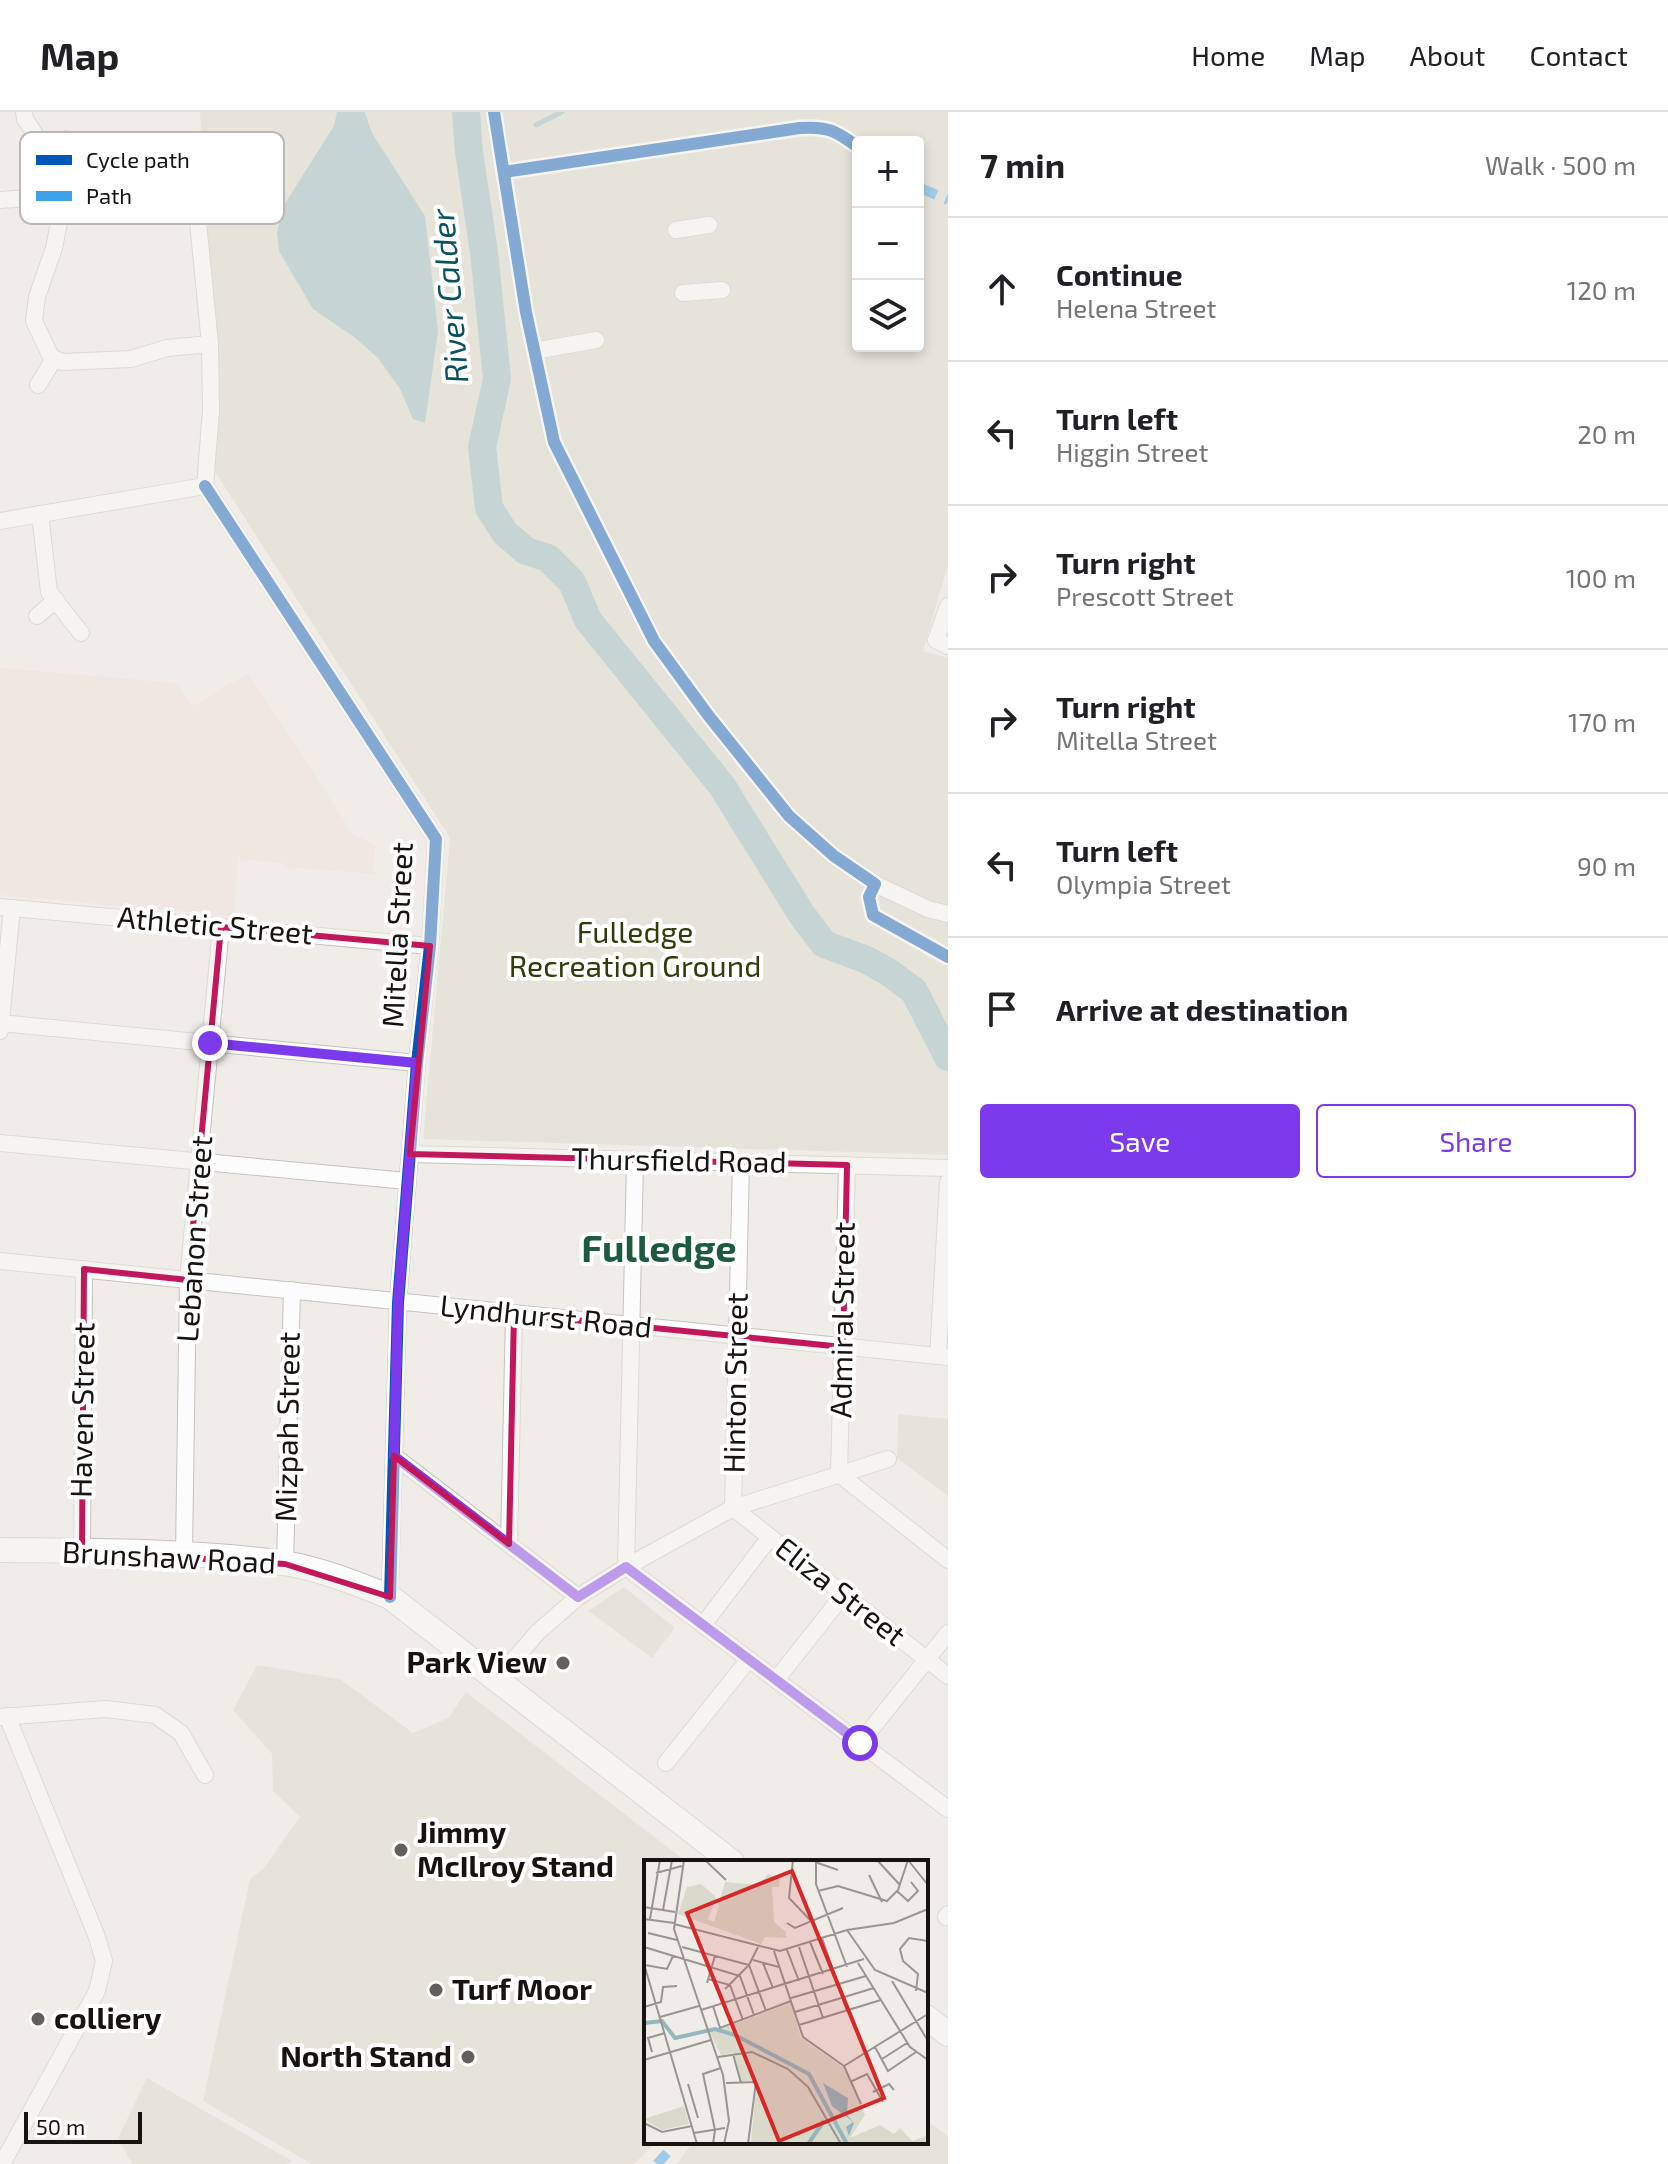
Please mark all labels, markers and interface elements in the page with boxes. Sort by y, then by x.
text: Map [40,32,119,78]
text: Home [1191,38,1265,72]
text: Map [1309,38,1366,72]
text: About [1410,38,1485,72]
text: Contact [1529,38,1628,72]
legend [20,132,284,224]
map controls [852,136,924,352]
button: + [852,136,924,208]
text: 7 min [980,144,1065,185]
text: Cycle path [86,146,190,172]
text: Walk · 500 m [1485,149,1636,180]
text: Path [86,182,132,208]
water label: River Calder [421,206,475,385]
button: − [852,208,924,280]
text: Continue [1056,256,1183,292]
icon: ahead [980,267,1024,311]
text: 120 m [1567,274,1636,305]
button: layers [852,280,924,352]
text: Helena Street [1056,292,1216,323]
text: Turn left [1056,400,1178,436]
icon: left [980,411,1024,455]
text: 20 m [1577,418,1636,449]
text: Higgin Street [1056,436,1208,467]
text: Turn right [1056,544,1196,580]
icon: right [980,555,1024,599]
text: 100 m [1566,562,1636,593]
text: Prescott Street [1056,580,1234,611]
text: Turn right [1056,688,1196,724]
icon: right [980,699,1024,743]
text: 170 m [1568,706,1636,737]
text: Mitella Street [1056,724,1217,755]
text: Turn left [1056,832,1178,868]
street label: Mitella Street [373,841,419,1029]
icon: left [980,843,1024,887]
text: 90 m [1577,850,1636,881]
text: Olympia Street [1056,868,1231,899]
street label: Athletic Street [116,898,314,950]
park label: Fulledge Recreation Ground [509,913,761,983]
icon: arrive [980,987,1024,1031]
text: Arrive at destination [1056,991,1348,1027]
route end [192,1025,228,1061]
button: Save [980,1104,1300,1178]
button: Share [1316,1104,1636,1178]
street label: Lebanon Street [168,1134,218,1343]
street label: Thursfield Road [571,1139,787,1179]
street label: Admiral Street [821,1222,861,1418]
district label: Fulledge [581,1224,737,1270]
street label: Lyndhurst Road [438,1286,654,1344]
street label: Hinton Street [714,1292,754,1474]
street label: Haven Street [61,1322,101,1498]
street label: Mizpah Street [266,1331,306,1522]
street label: Eliza Street [769,1529,913,1652]
street label: Brunshaw Road [61,1532,277,1580]
place label: Park View [406,1643,547,1679]
marker: Park View [554,1654,572,1672]
route start [842,1725,878,1761]
place label: Jimmy McIlroy Stand [417,1813,614,1884]
marker: Jimmy McIlroy Stand [392,1841,410,1859]
inset map [644,1860,928,2144]
place label: Turf Moor [452,1970,592,2006]
marker: Turf Moor [427,1981,445,1999]
place label: colliery [54,1999,161,2036]
marker: colliery [29,2010,47,2028]
place label: North Stand [280,2037,452,2073]
marker: North Stand [459,2048,477,2066]
scale bar [24,2108,142,2144]
text: 50 m [36,2113,85,2139]

